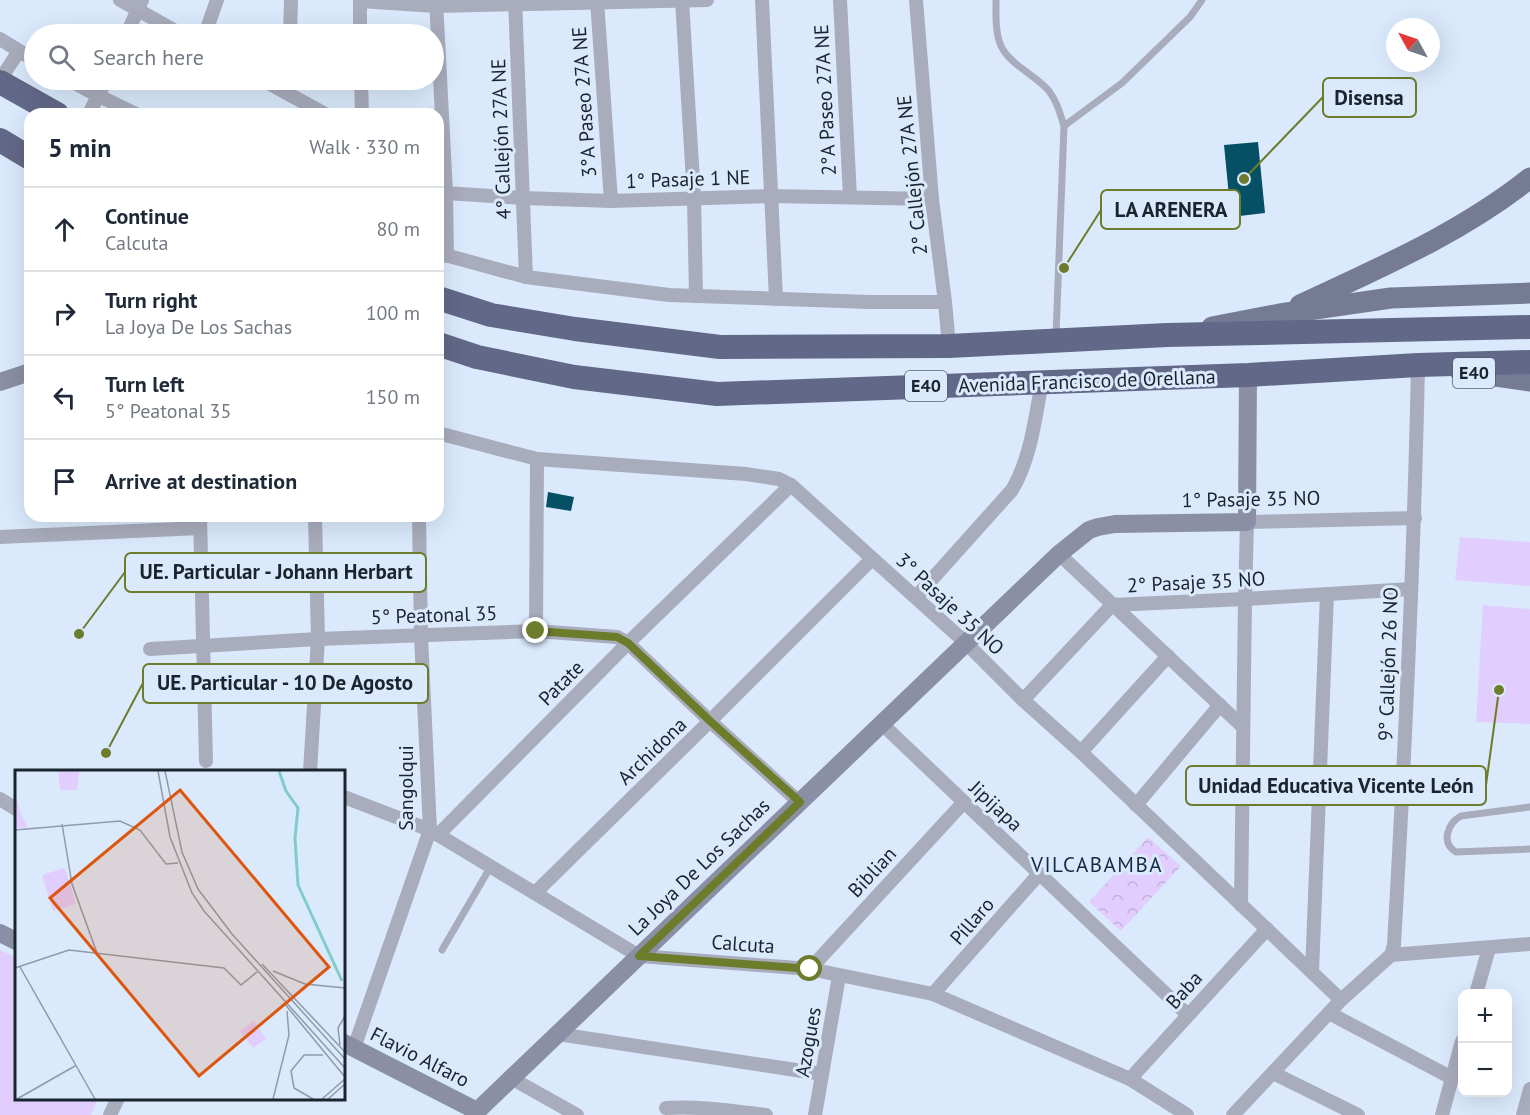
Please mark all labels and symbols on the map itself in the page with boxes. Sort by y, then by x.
north arrow [1386,18,1440,72]
street label: 2°A Paseo 27A NE [808,24,842,176]
street label: 3°A Paseo 27A NE [566,26,602,178]
street label: 4° Callejón 27A NE [485,58,517,220]
callout: Disensa [1323,78,1416,117]
text: Disensa [1334,84,1404,111]
street label: 2° Callejón 27A NE [891,94,933,256]
street label: 1° Pasaje 1 NE [625,164,751,194]
callout: LA ARENERA [1101,190,1240,229]
text: LA ARENERA [1115,196,1228,223]
road number: E40 [1453,358,1495,388]
street label: Avenida Francisco de Orellana [958,364,1216,398]
road number: E40 [905,371,947,401]
street label: 1° Pasaje 35 NO [1181,485,1321,513]
street label: 3° Pasaje 35 NO [890,547,1010,661]
callout: UE. Particular - Johann Herbart [125,553,426,592]
text: UE. Particular - Johann Herbart [140,558,413,585]
street label: 2° Pasaje 35 NO [1126,565,1266,599]
street label: 9° Callejón 26 NO [1372,586,1404,742]
street label: 5° Peatonal 35 [370,600,498,630]
route end [522,617,548,643]
street label: Patate [533,655,589,711]
callout: UE. Particular - 10 De Agosto [143,664,428,703]
text: UE. Particular - 10 De Agosto [157,669,413,696]
street label: Archidona [612,712,692,790]
street label: Sangolqui [393,745,419,831]
callout: Unidad Educativa Vicente León [1186,766,1486,805]
inset map [15,770,345,1100]
text: Unidad Educativa Vicente León [1198,772,1474,799]
street label: Jipijapa [963,774,1028,837]
street label: La Joya De Los Sachas [623,793,775,941]
street label: Biblian [842,841,902,903]
district label: VILCABAMBA [1030,851,1163,878]
street label: Píllaro [944,892,1000,950]
street label: Calcuta [710,929,776,959]
route start [796,955,822,981]
street label: Baba [1160,966,1208,1014]
street label: Azogues [789,1005,827,1079]
street label: Flavio Alfaro [366,1021,474,1093]

